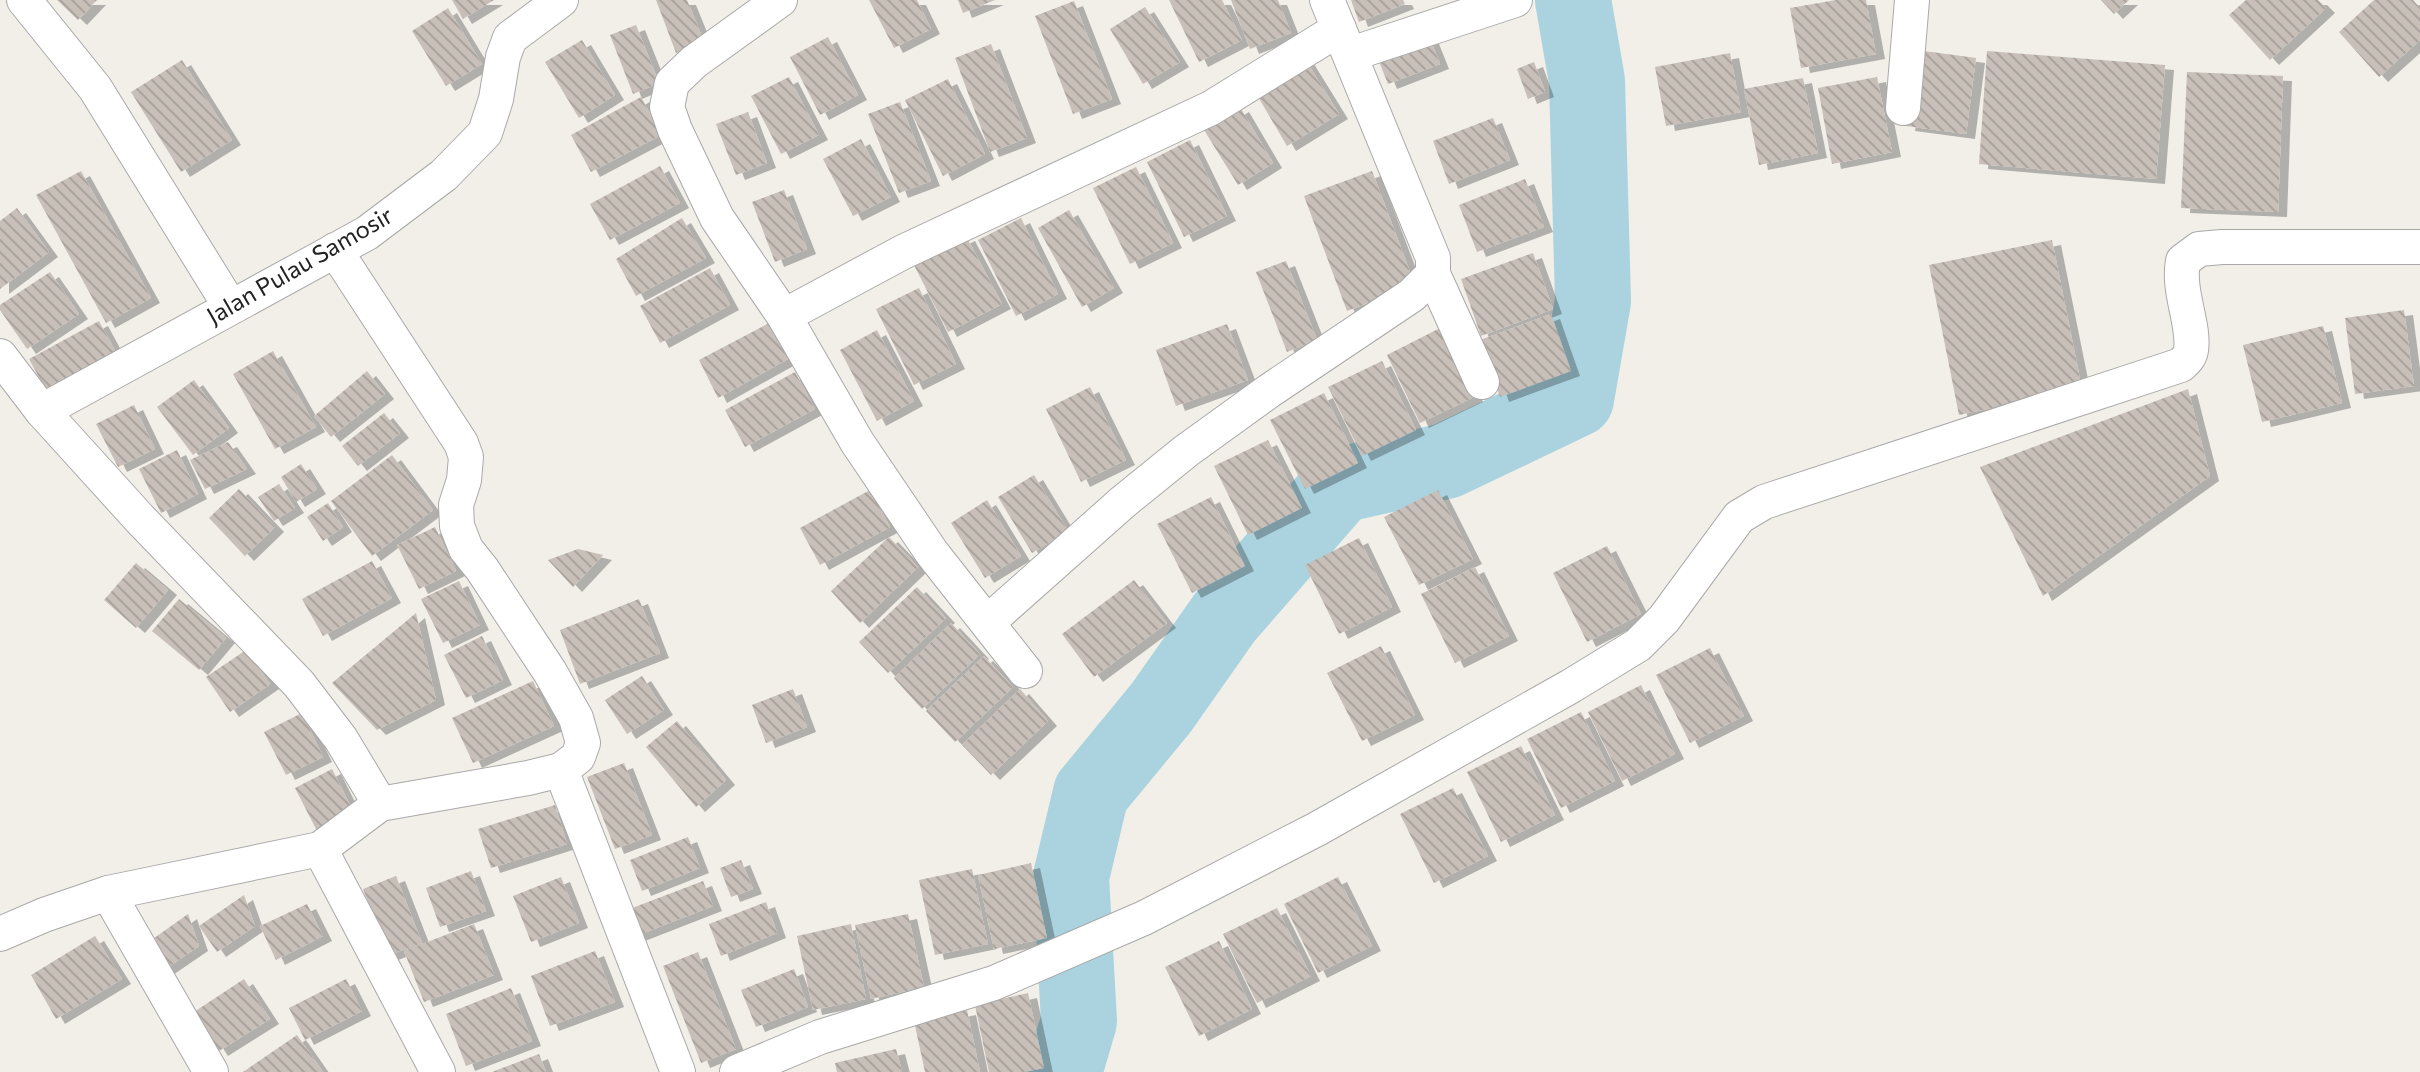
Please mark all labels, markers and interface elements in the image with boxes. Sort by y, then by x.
street label: Jalan Pulau Samosir [201,199,398,330]

